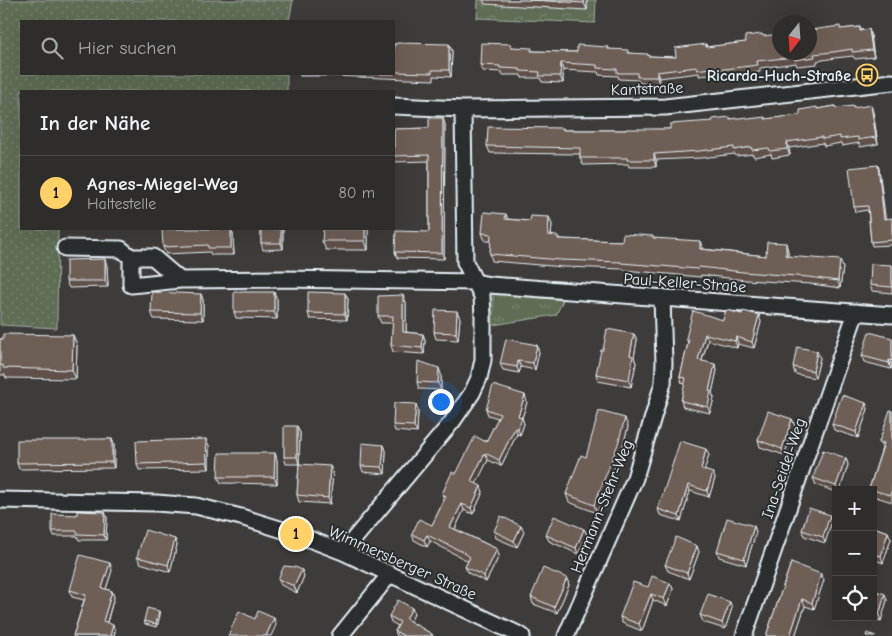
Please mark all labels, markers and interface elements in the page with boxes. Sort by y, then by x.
north arrow [772,15,817,60]
search box [20,20,395,75]
icon: search [38,34,66,62]
text: Hier suchen [78,37,176,59]
bus stop icon: Ricarda-Huch-Straße [855,63,879,87]
place label: Ricarda-Huch-Straße [707,67,851,85]
street label: Kantstraße [610,79,684,99]
text: In der Nähe [40,111,150,135]
text: Agnes-Miegel-Weg [87,173,239,195]
text: 1 [53,184,59,202]
text: 80 m [338,184,375,202]
text: Haltestelle [87,195,156,213]
street label: Paul-Keller-Straße [623,270,747,296]
your location [428,389,454,415]
street label: Ina-Seidel-Weg [758,416,810,521]
street label: Hermann-Stehr-Weg [567,437,637,576]
map controls [832,486,877,621]
button: + [832,486,877,531]
pin: 1 [280,515,312,553]
street label: Wimmersberger Straße [326,522,479,604]
button: − [832,531,877,576]
button: locate [832,576,877,621]

